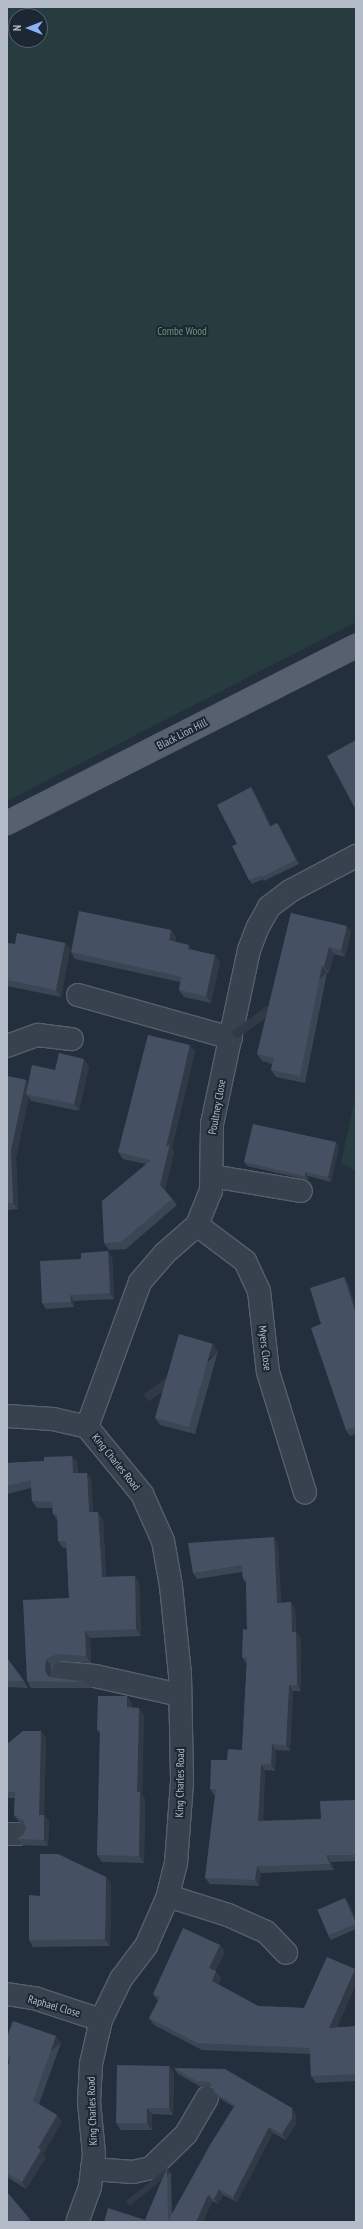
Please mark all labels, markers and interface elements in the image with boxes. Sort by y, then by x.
north arrow [8,8,48,48]
text: N [10,25,24,31]
park label: Combe Wood [157,324,207,338]
street label: Black Lion Hill [155,716,209,752]
street label: Poultney Close [206,1078,228,1136]
street label: Myers Close [256,1325,274,1371]
street label: King Charles Road [89,1431,143,1493]
street label: King Charles Road [173,1748,187,1818]
street label: Raphael Close [26,1992,82,2020]
street label: King Charles Road [84,2076,100,2146]

